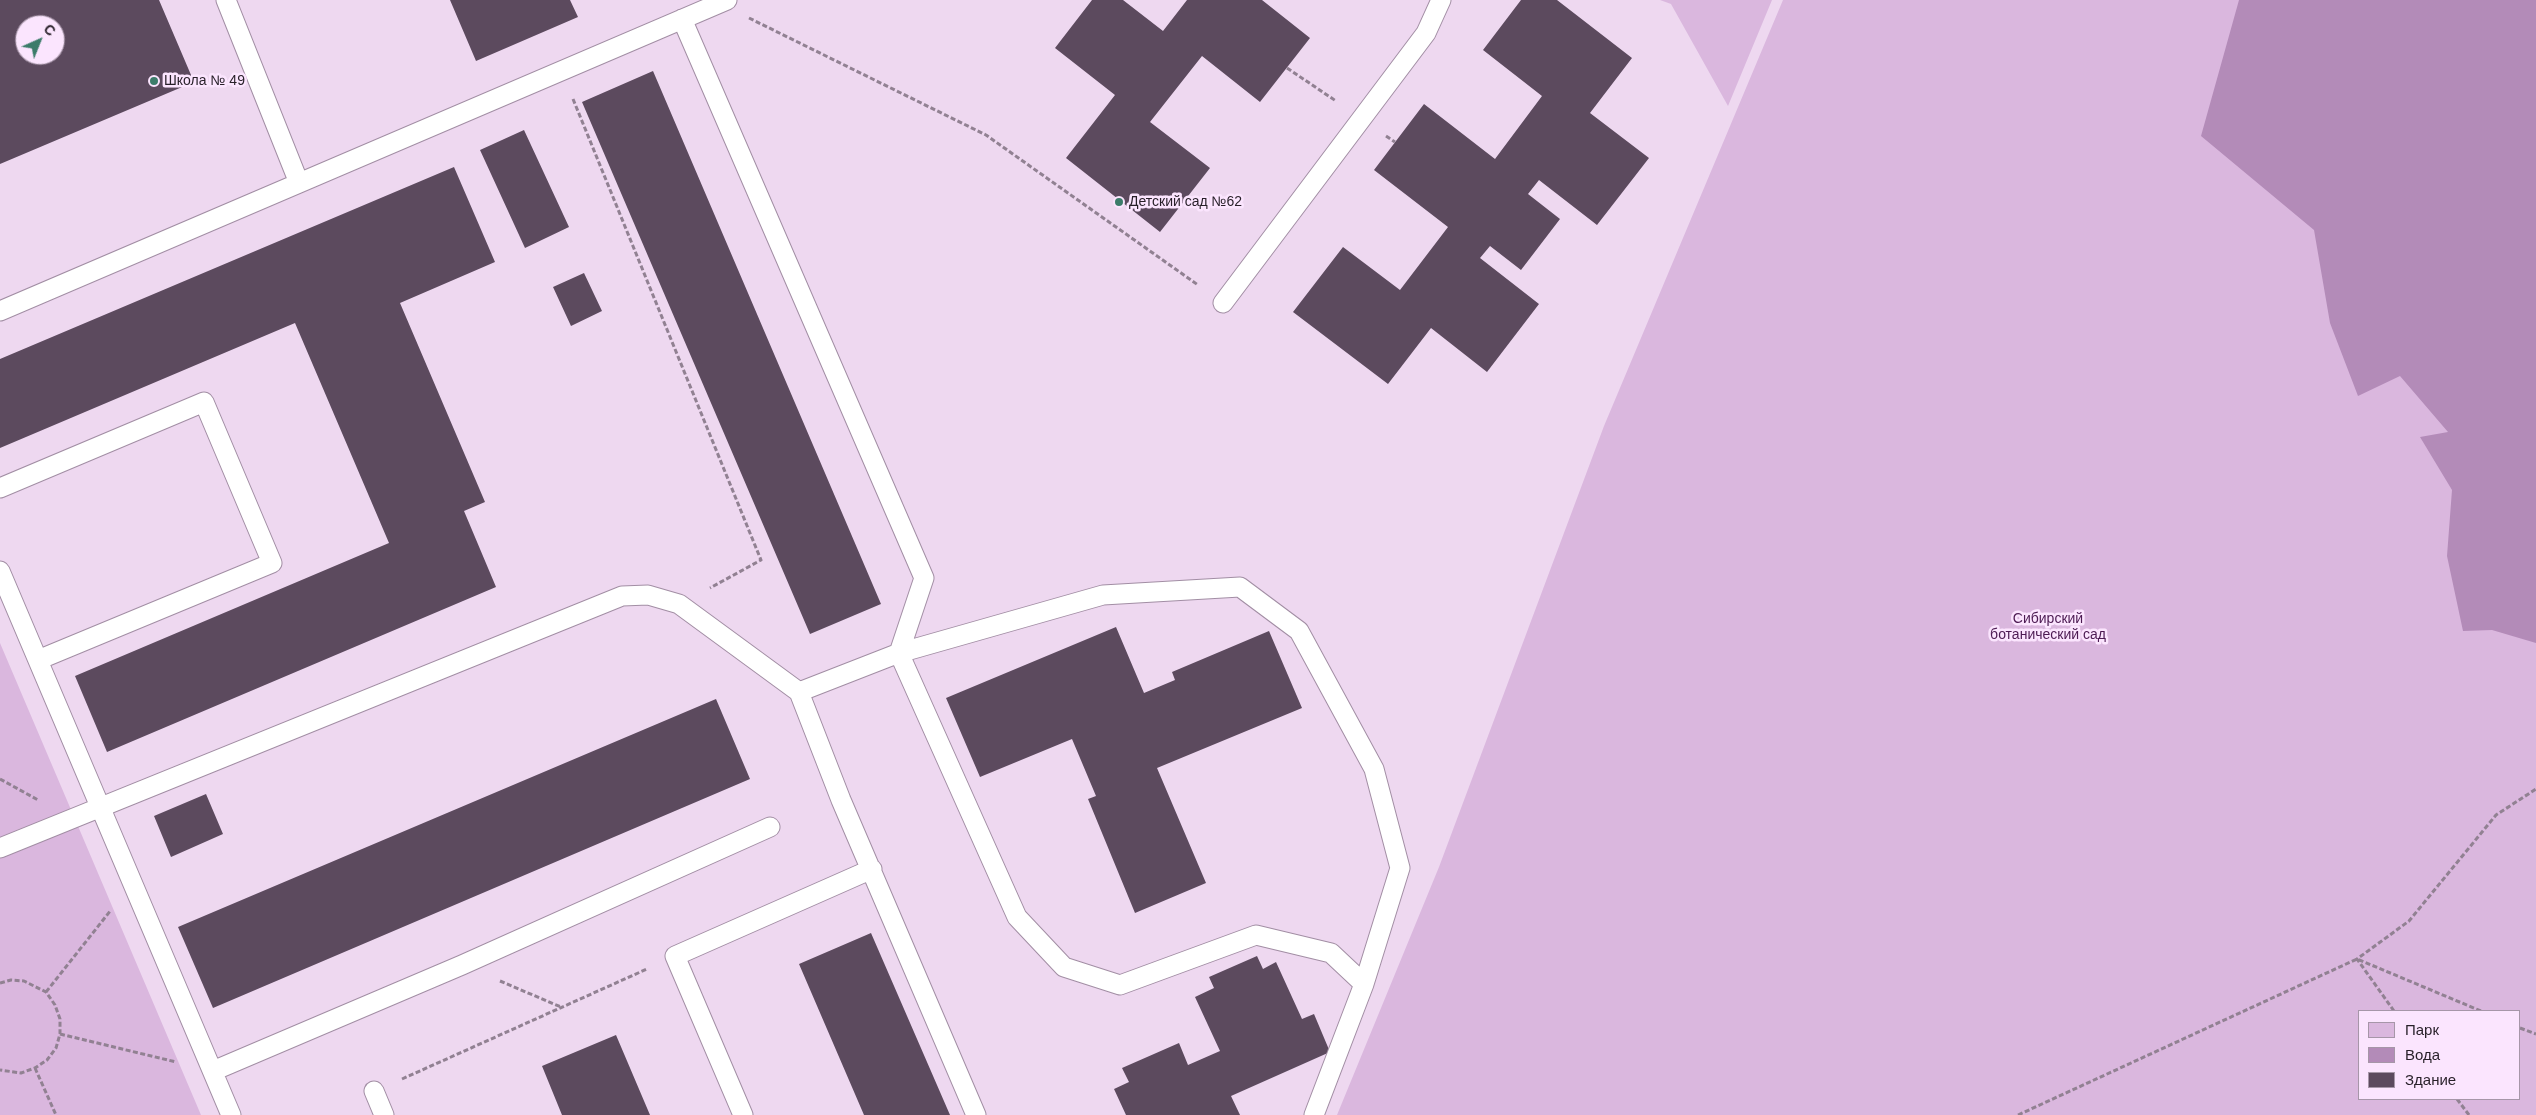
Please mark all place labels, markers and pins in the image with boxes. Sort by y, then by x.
place label: Школа № 49 [164,73,245,89]
marker: Школа № 49 [148,75,160,87]
place label: Детский сад №62 [1129,194,1242,210]
marker: Детский сад №62 [1113,196,1125,208]

